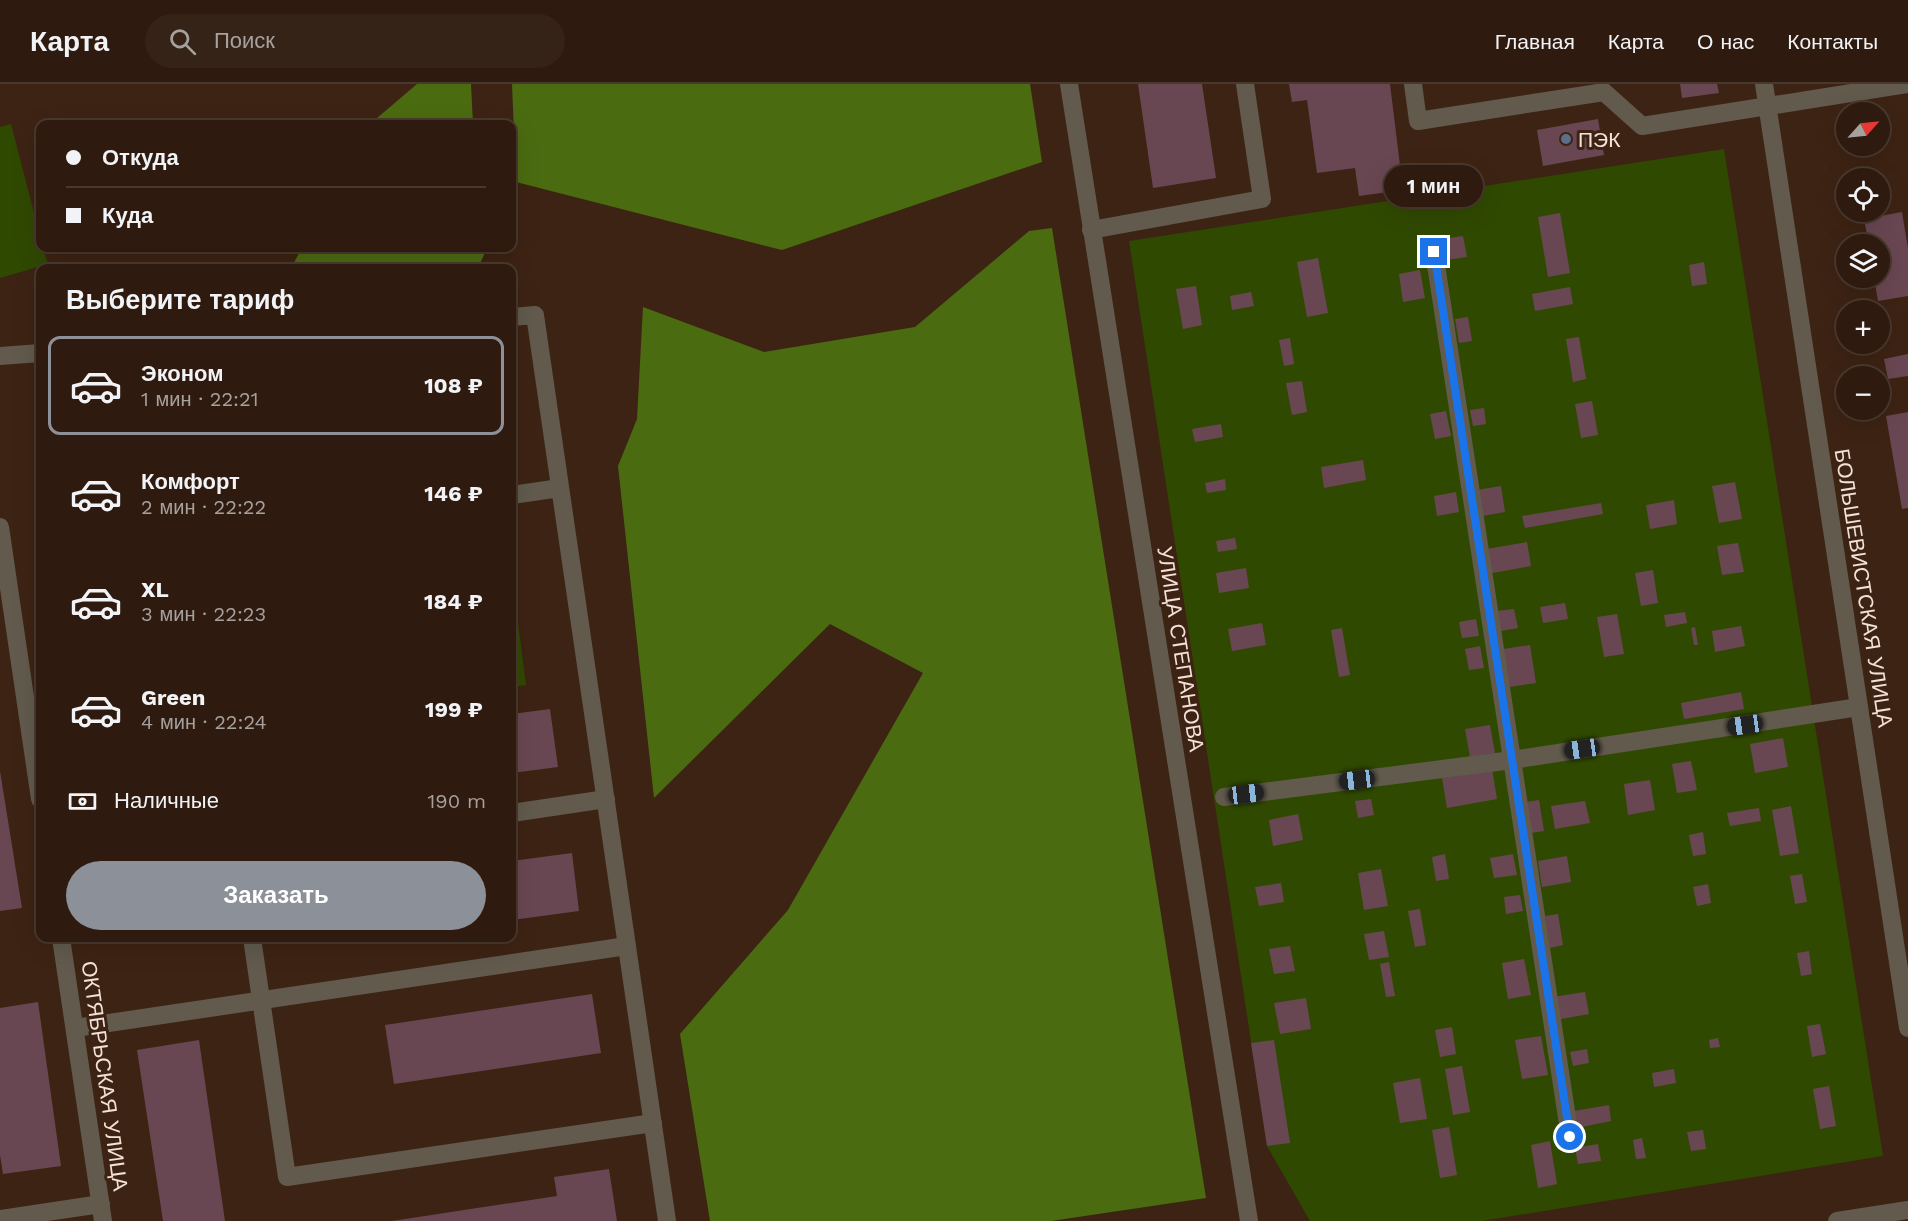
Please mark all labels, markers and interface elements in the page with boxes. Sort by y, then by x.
search box [145,14,565,68]
text: Карта [30,25,109,58]
icon: search [166,25,199,58]
text: Поиск [214,28,275,53]
text: Главная [1495,29,1575,54]
text: Карта [1608,29,1664,54]
text: О нас [1697,29,1754,54]
text: Контакты [1787,29,1878,54]
north arrow [1836,102,1890,156]
map controls [1836,102,1890,420]
place label: ПЭК [1578,127,1621,152]
marker: ПЭК [1559,132,1573,146]
text: Откуда [102,145,179,170]
callout: 1 мин [1384,165,1484,207]
button: locate [1836,168,1890,222]
text: 1 мин [1407,174,1460,198]
text: Куда [102,203,153,228]
button: layers [1836,234,1890,288]
route end [1420,238,1447,265]
text: Выберите тариф [66,284,294,316]
button: + [1836,300,1890,354]
icon: car [69,359,123,413]
text: Эконом [141,361,224,386]
button: − [1836,366,1890,420]
text: 108 ₽ [424,373,483,398]
text: 1 мин · 22:21 [141,387,258,411]
street label: БОЛЬШЕВИСТСКАЯ УЛИЦА [1830,447,1898,729]
icon: car [69,467,123,521]
text: Комфорт [141,469,240,494]
text: 146 ₽ [424,481,483,506]
text: 2 мин · 22:22 [141,495,266,519]
street label: УЛИЦА СТЕПАНОВА [1152,545,1210,753]
icon: car [69,575,123,629]
text: XL [141,577,169,602]
text: 184 ₽ [424,589,483,614]
text: 3 мин · 22:23 [141,602,266,626]
icon: car [69,683,123,737]
text: Green [141,685,205,710]
text: 199 ₽ [425,697,483,722]
text: 4 мин · 22:24 [141,710,267,734]
car [1726,714,1764,736]
car [1563,738,1601,760]
car [1338,769,1376,791]
car [1227,783,1265,805]
icon: cash [66,785,99,818]
text: Наличные [114,788,219,813]
text: 190 m [428,789,486,813]
button: Заказать [66,861,486,930]
street label: ОКТЯБРЬСКАЯ УЛИЦА [76,959,134,1193]
route start [1556,1123,1583,1150]

